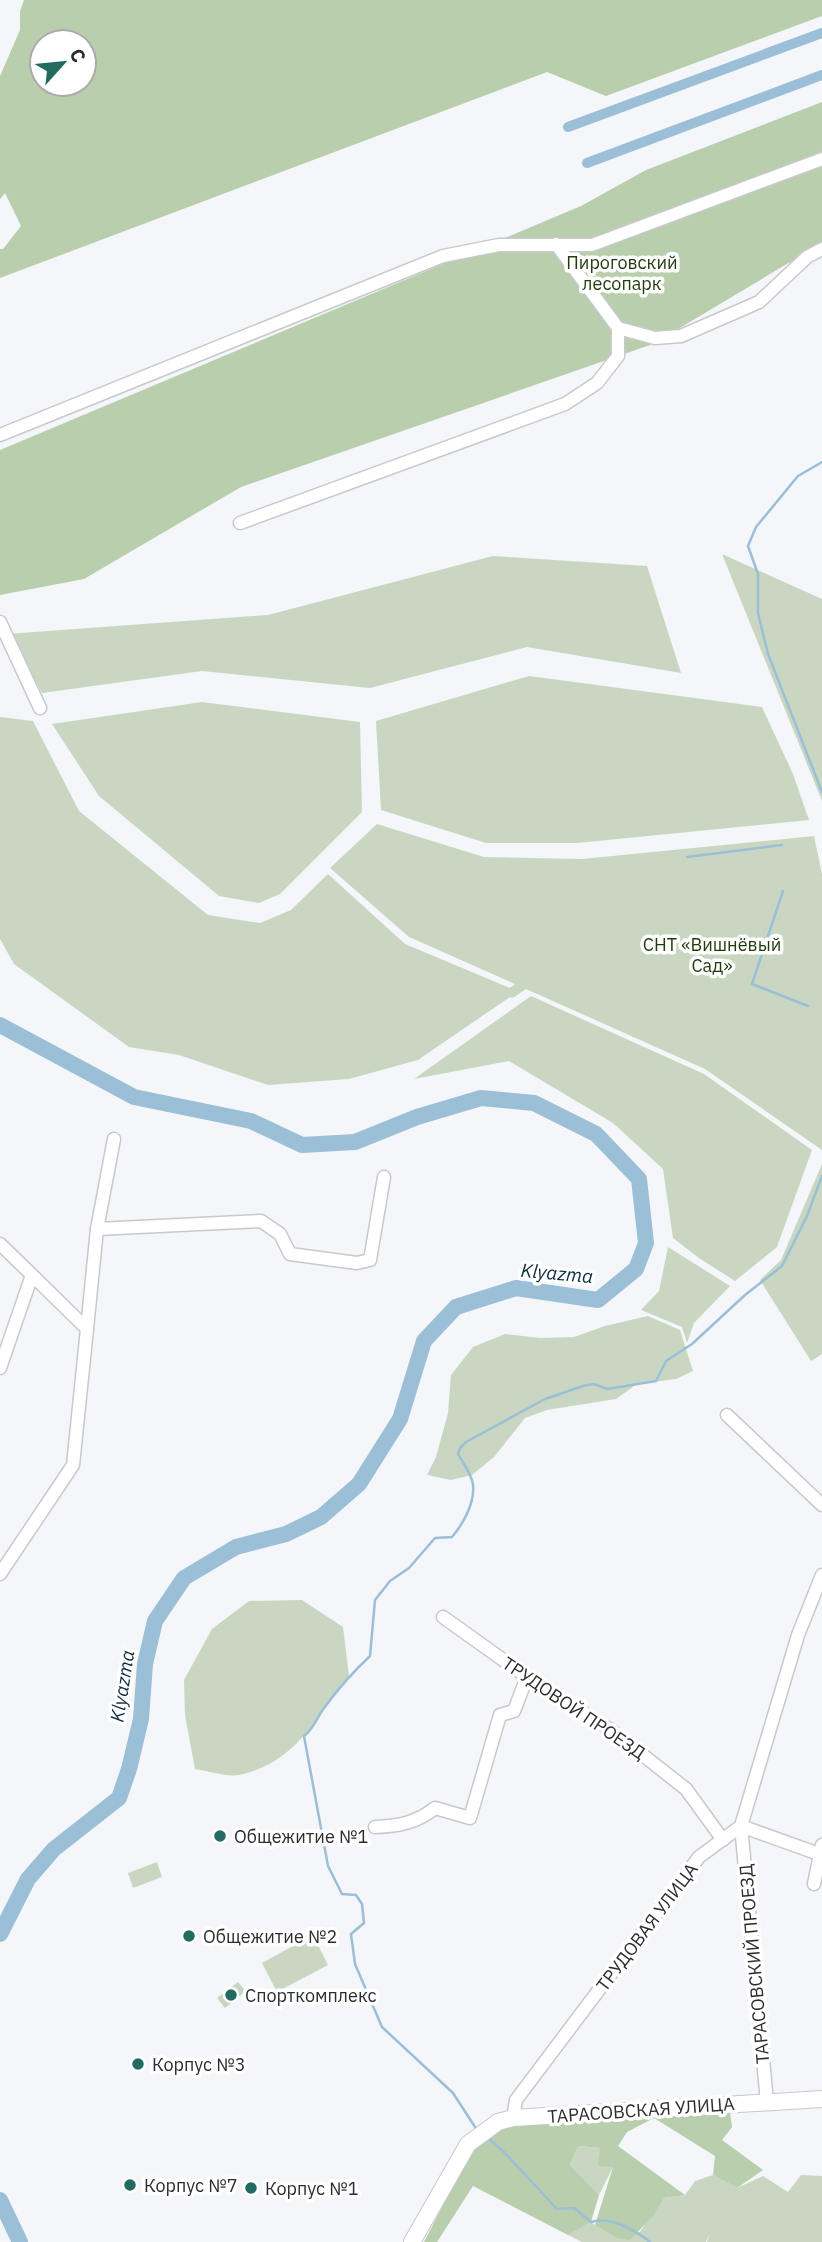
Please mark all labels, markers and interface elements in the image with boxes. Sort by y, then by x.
north arrow [28,28,98,98]
text: С [65,44,92,66]
park label: Пироговский лесопарк [566,251,678,295]
park label: СНТ «Вишнёвый Сад» [643,933,781,977]
water label: Klyazma [520,1258,594,1288]
water label: Klyazma [104,1648,140,1724]
street label: ТРУДОВОЙ ПРОЕЗД [498,1651,650,1765]
place label: Общежитие №1 [234,1825,368,1848]
marker: Общежитие №1 [212,1828,228,1844]
street label: ТРУДОВАЯ УЛИЦА [591,1858,703,1996]
street label: ТАРАСОВСКИЙ ПРОЕЗД [734,1863,774,2065]
place label: Общежитие №2 [203,1925,337,1948]
marker: Общежитие №2 [181,1928,197,1944]
place label: Спорткомплекс [245,1984,377,2007]
marker: Спорткомплекс [223,1987,239,2003]
place label: Корпус №3 [152,2053,246,2076]
marker: Корпус №3 [130,2056,146,2072]
street label: ТАРАСОВСКАЯ УЛИЦА [547,2092,736,2128]
place label: Корпус №7 [144,2174,238,2197]
marker: Корпус №7 [122,2177,138,2193]
place label: Корпус №1 [265,2177,359,2200]
marker: Корпус №1 [243,2180,259,2196]

